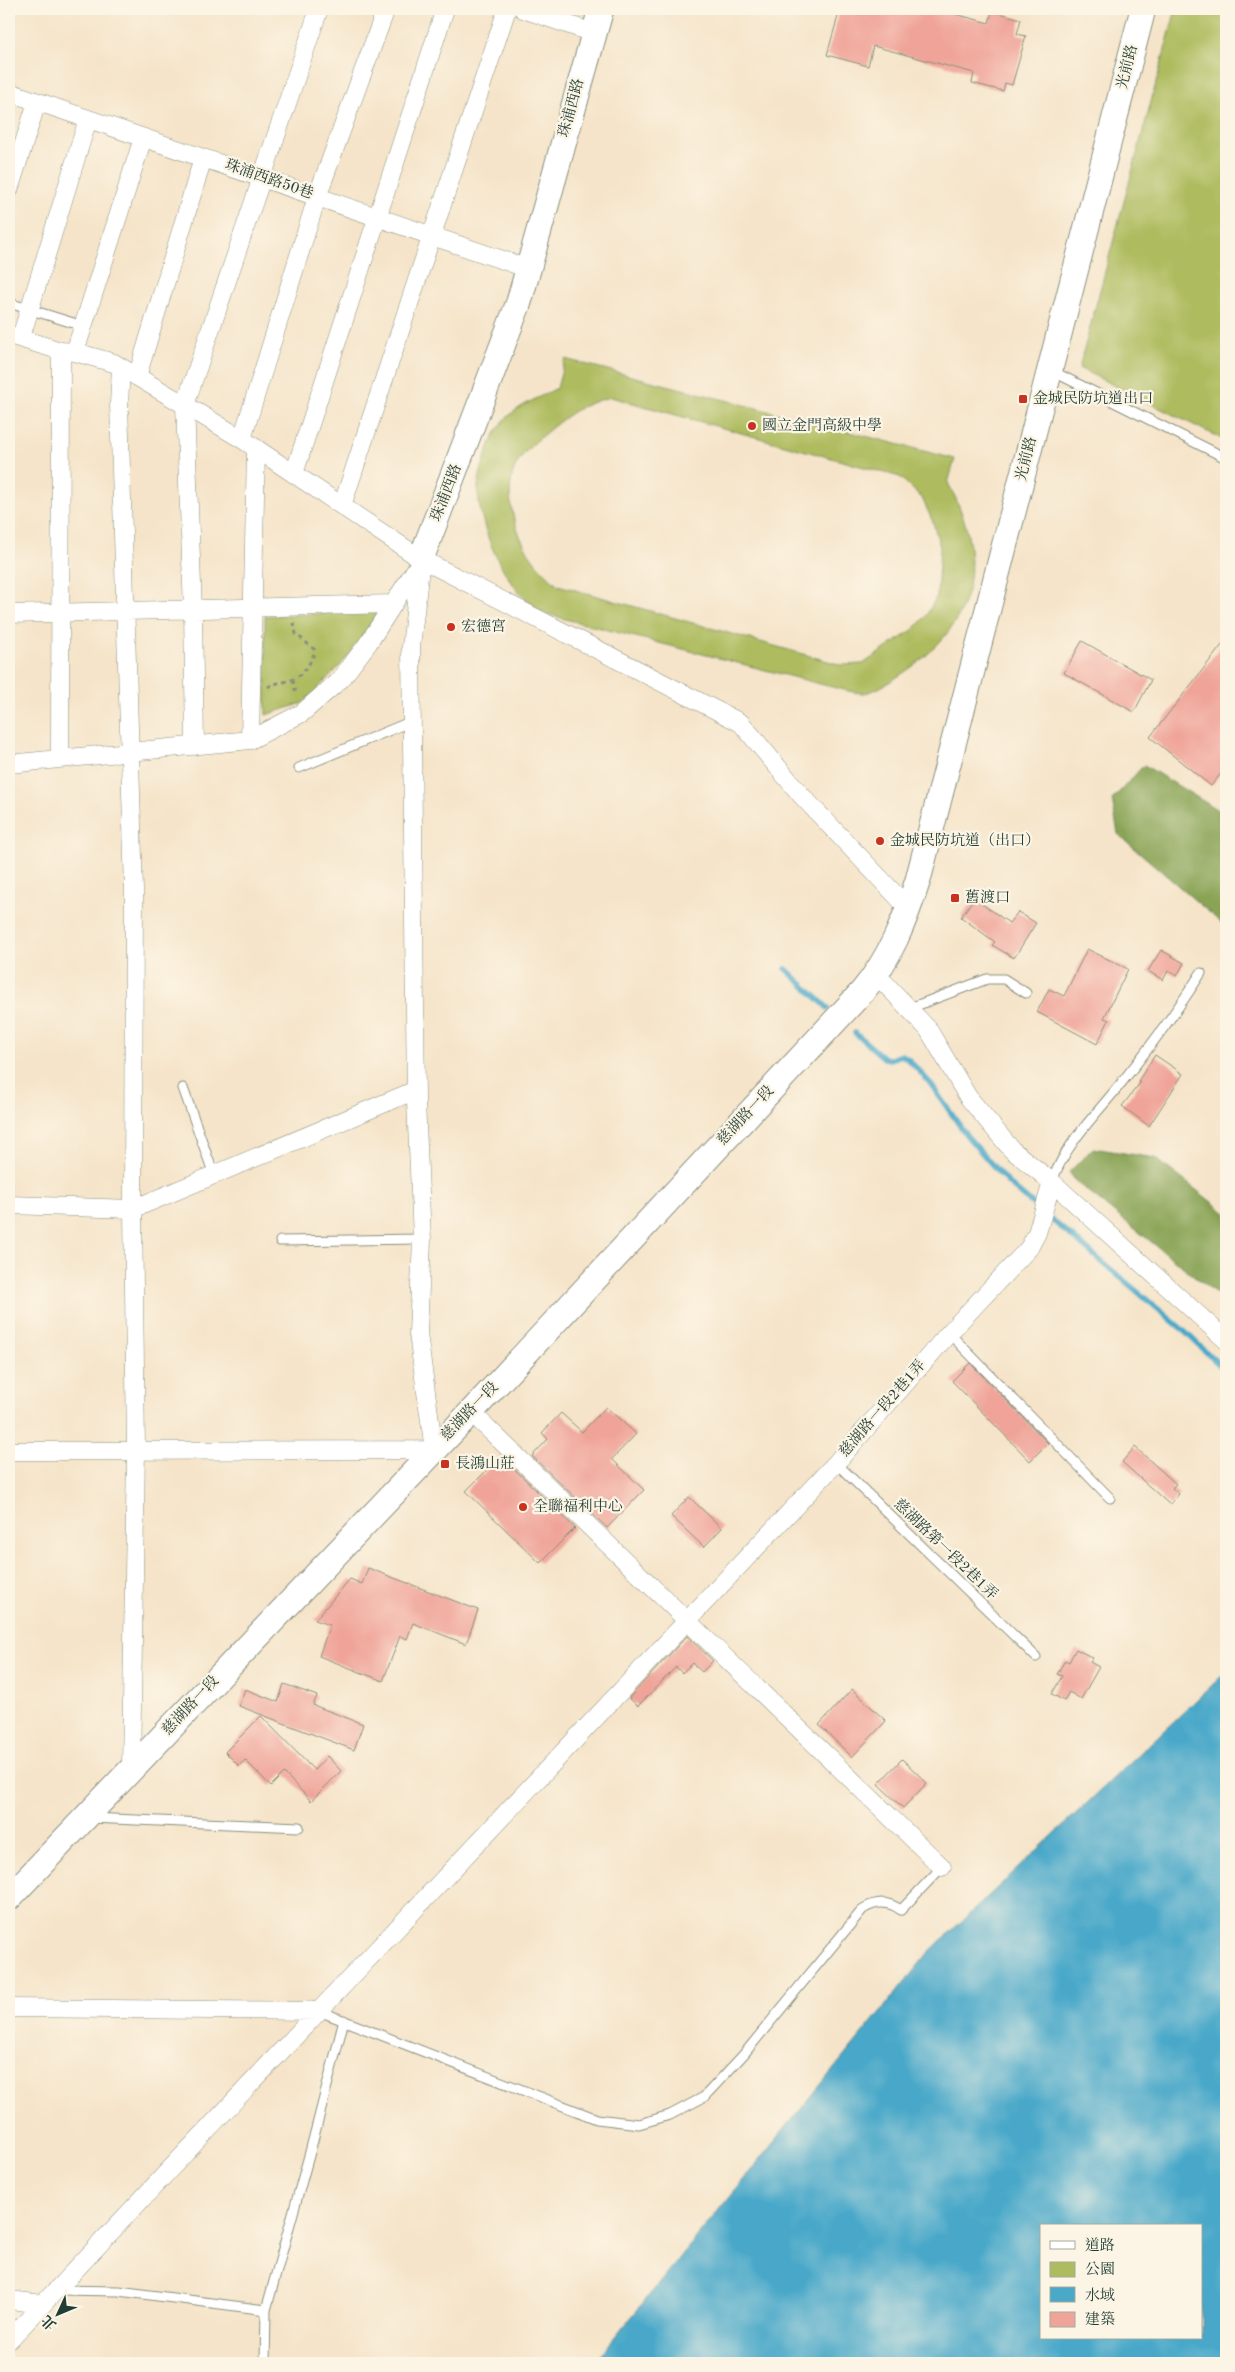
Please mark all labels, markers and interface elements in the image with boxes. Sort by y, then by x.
street label: 光前路 [1113,43,1141,91]
street label: 珠浦西路 [555,77,587,139]
street label: 珠浦西路50巷 [223,156,316,202]
place label: 金城民防坑道出口 [1033,390,1153,407]
marker: 金城民防坑道出口 [1017,393,1029,405]
place label: 國立金門高級中學 [762,417,882,434]
marker: 國立金門高級中學 [746,420,758,432]
street label: 光前路 [1012,435,1040,483]
street label: 珠浦西路 [427,462,465,524]
place label: 宏德宮 [461,618,506,635]
marker: 宏德宮 [445,621,457,633]
place label: 金城民防坑道（出口） [890,832,1040,849]
marker: 金城民防坑道（出口） [874,835,886,847]
place label: 舊渡口 [965,889,1010,906]
marker: 舊渡口 [949,892,961,904]
street label: 慈湖路一段 [713,1082,777,1149]
street label: 慈湖路一段2巷1弄 [836,1357,929,1460]
street label: 慈湖路一段 [437,1378,501,1444]
place label: 長鴻山莊 [455,1455,515,1472]
marker: 長鴻山莊 [439,1458,451,1470]
street label: 慈湖路第一段2巷1弄 [890,1495,1001,1603]
place label: 全聯福利中心 [533,1498,623,1515]
marker: 全聯福利中心 [517,1501,529,1513]
street label: 慈湖路一段 [158,1672,222,1739]
legend [1040,2224,1202,2340]
text: 道路 [1085,2237,1115,2254]
text: 公園 [1085,2261,1115,2278]
text: 水域 [1085,2287,1115,2304]
north arrow [32,2290,82,2340]
text: 建築 [1085,2311,1115,2328]
text: 北 [39,2312,59,2333]

